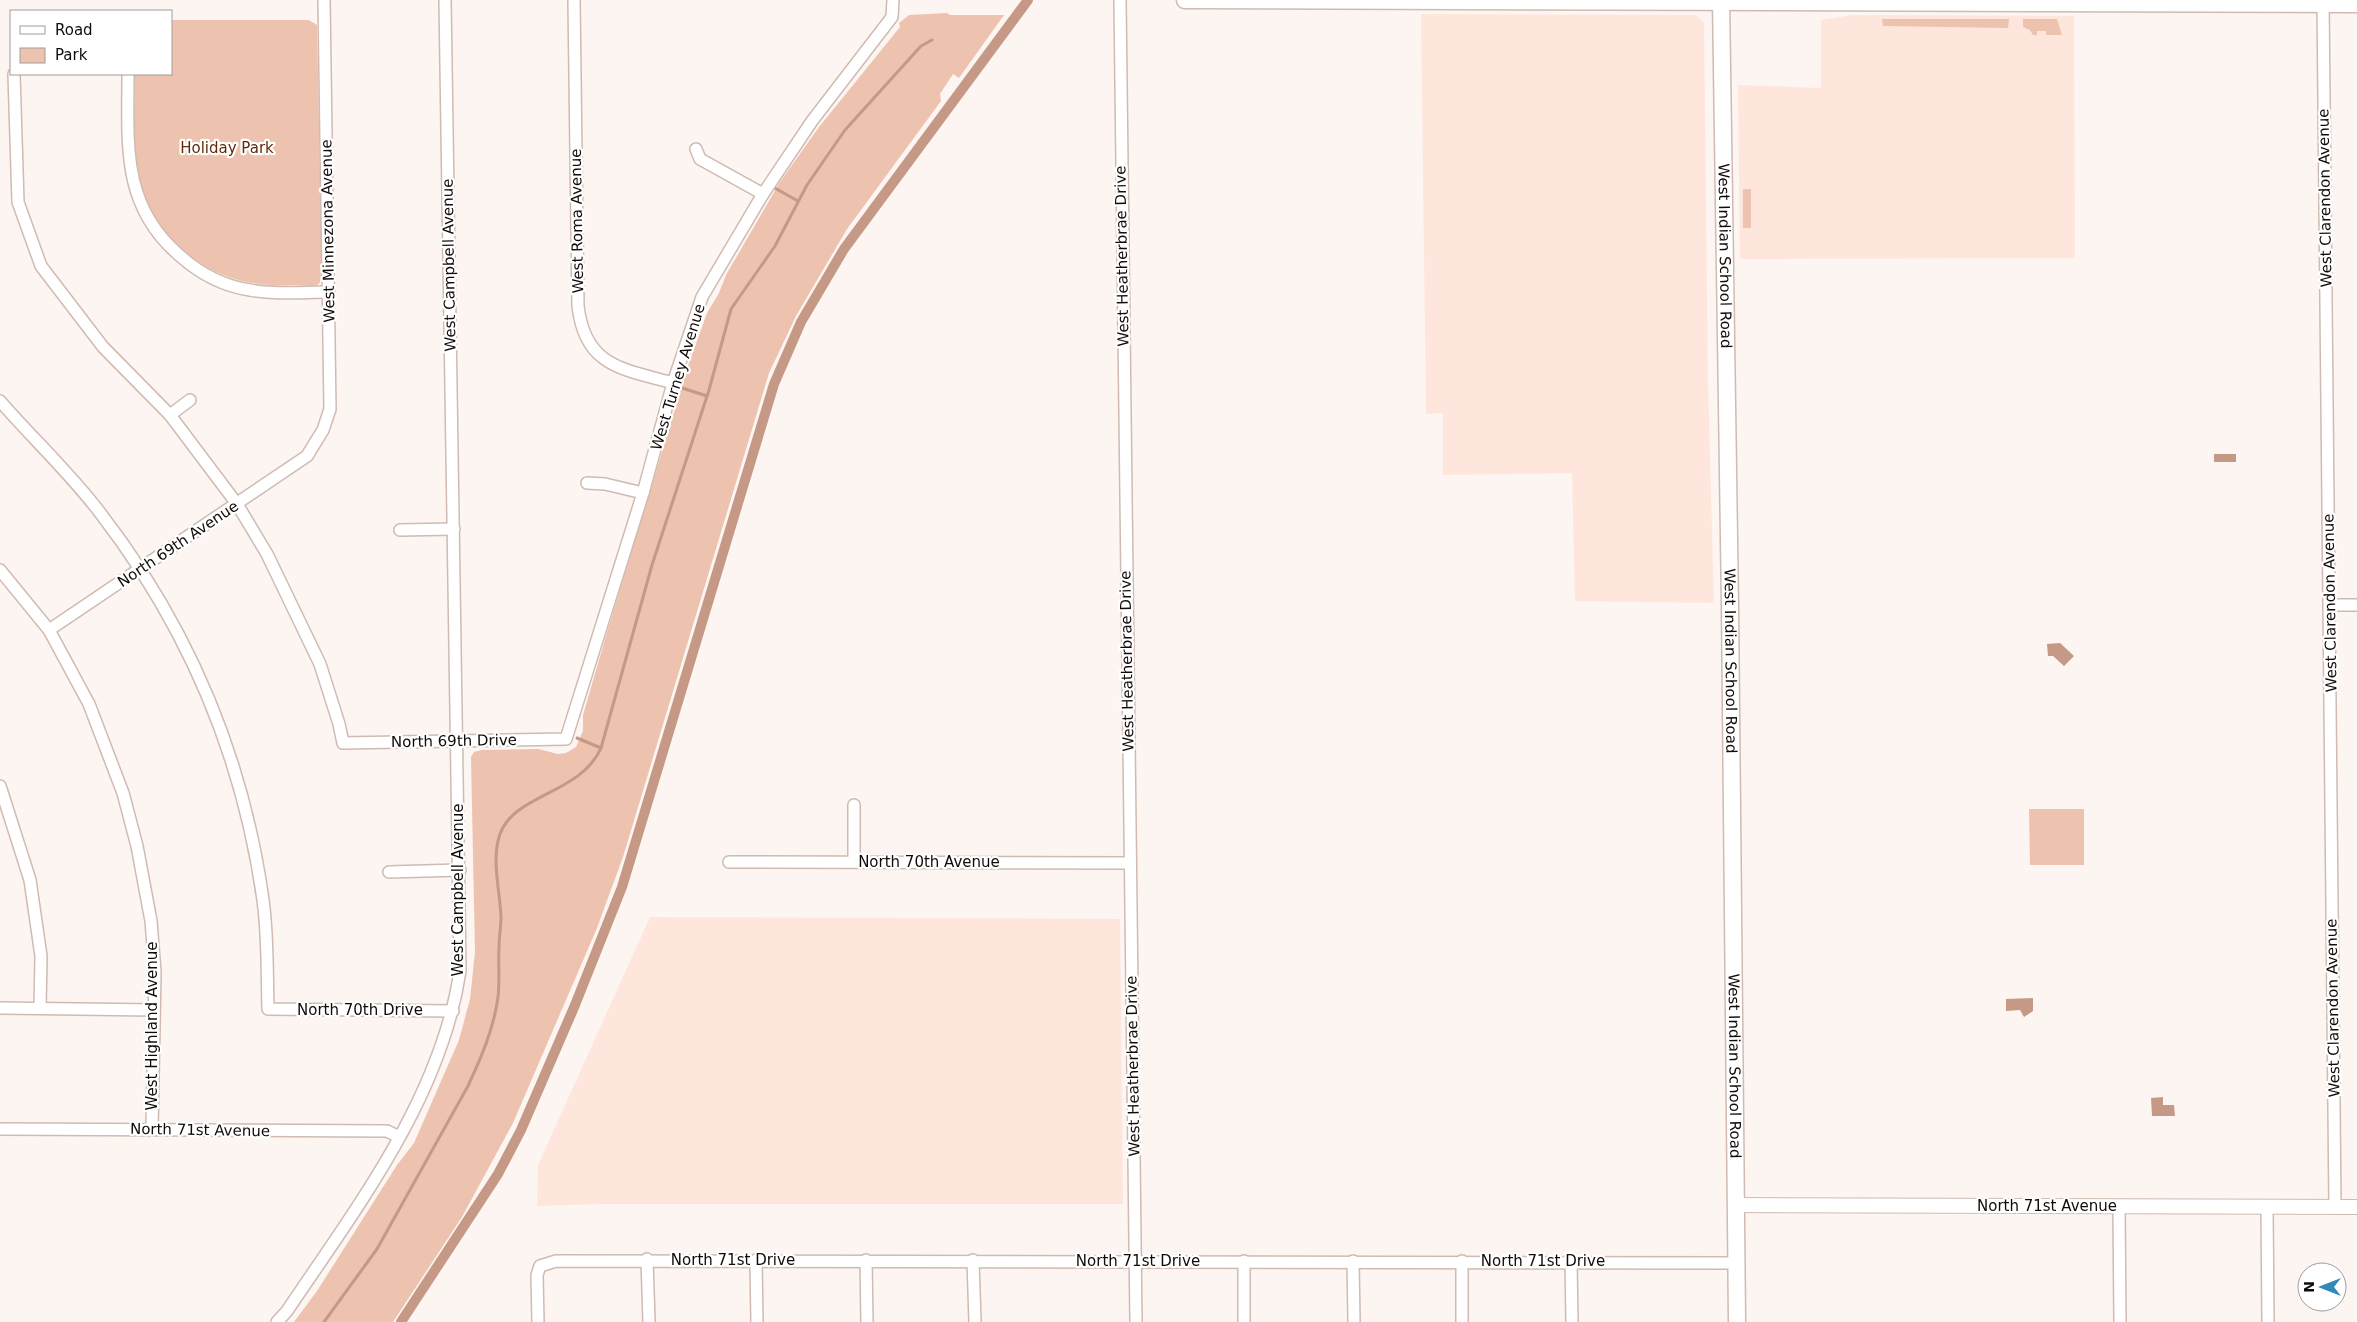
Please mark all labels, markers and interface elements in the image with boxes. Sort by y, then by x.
legend [10,10,172,75]
text: Road [55,21,93,39]
text: Park [55,46,88,64]
street label: West Clarendon Avenue [2314,108,2336,288]
park label: Holiday Park [180,139,274,157]
street label: West Minnezona Avenue [317,139,339,323]
street label: West Roma Avenue [567,148,587,294]
street label: West Indian School Road [1714,163,1735,349]
street label: West Heatherbrae Drive [1111,165,1133,347]
street label: West Campbell Avenue [438,178,460,352]
street label: West Turney Avenue [647,302,709,452]
street label: North 69th Avenue [114,497,242,591]
street label: West Clarendon Avenue [2319,513,2341,693]
street label: West Indian School Road [1720,568,1740,754]
street label: West Heatherbrae Drive [1116,570,1138,752]
street label: North 69th Drive [391,731,517,751]
street label: West Campbell Avenue [449,803,467,977]
street label: North 70th Avenue [858,853,1000,871]
street label: West Clarendon Avenue [2322,918,2344,1098]
street label: West Highland Avenue [143,941,161,1111]
street label: West Indian School Road [1725,973,1744,1159]
street label: West Heatherbrae Drive [1122,975,1144,1157]
street label: North 70th Drive [297,1001,423,1019]
street label: North 71st Avenue [130,1120,270,1140]
street label: North 71st Avenue [1977,1197,2117,1215]
street label: North 71st Drive [671,1251,795,1269]
street label: North 71st Drive [1076,1252,1200,1270]
street label: North 71st Drive [1481,1252,1605,1270]
north arrow [2297,1262,2347,1312]
text: N [2301,1281,2317,1293]

